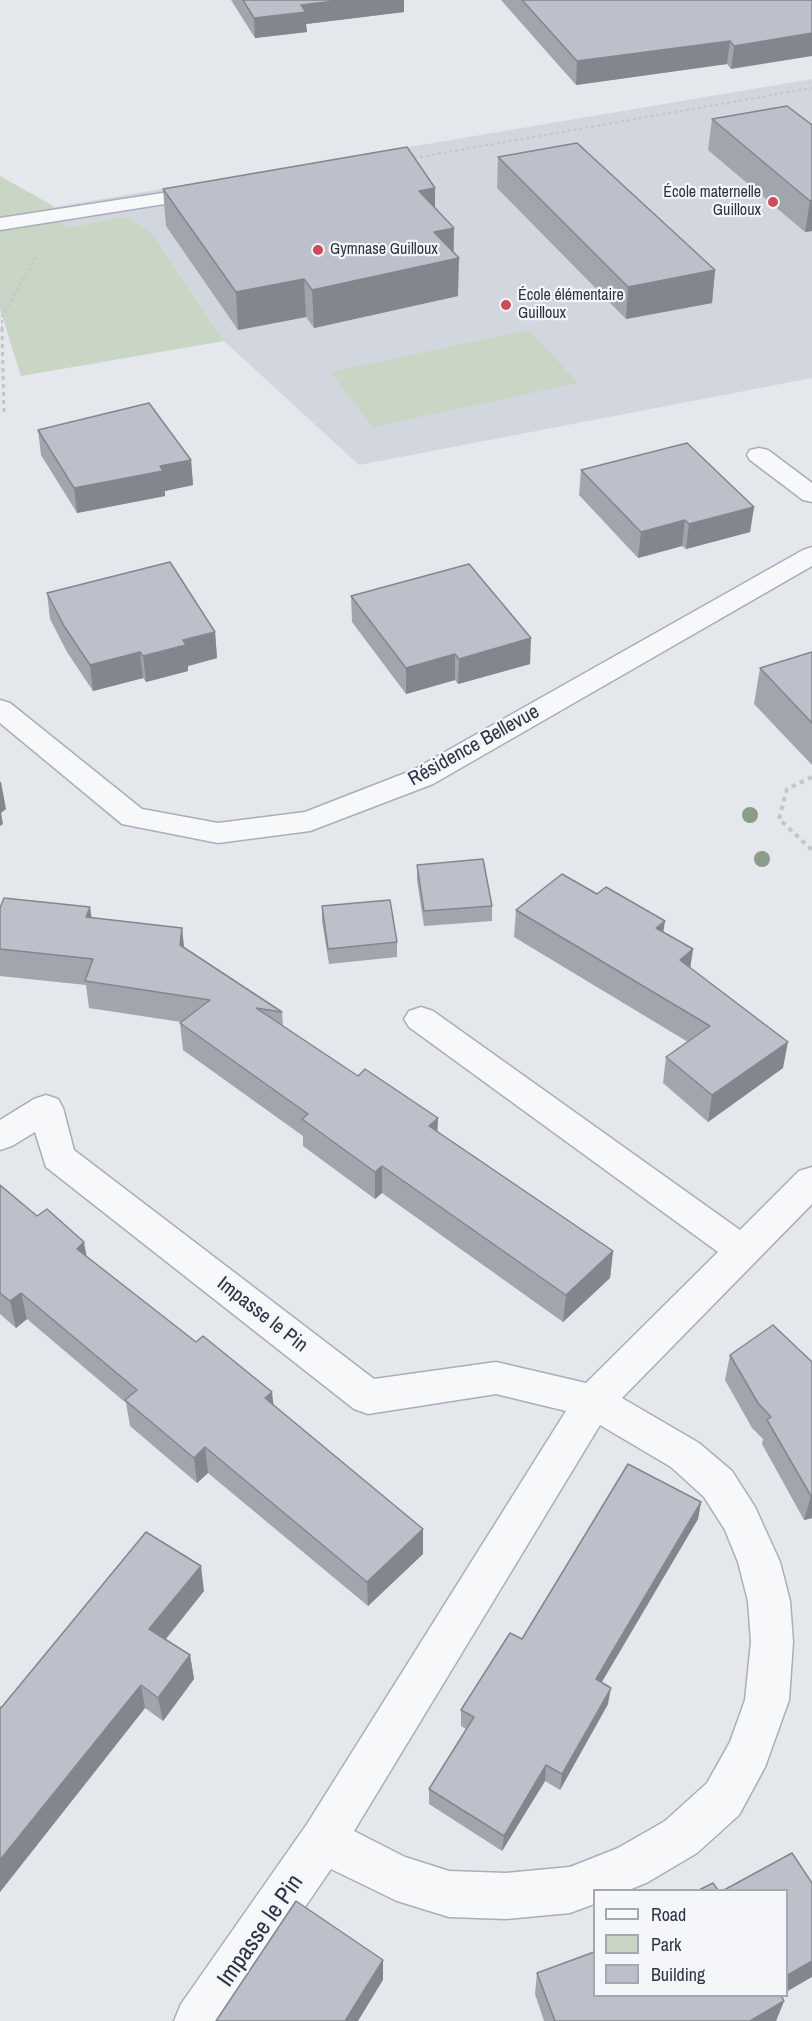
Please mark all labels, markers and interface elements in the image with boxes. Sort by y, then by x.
place label: École maternelle Guilloux [663,183,761,221]
marker: École maternelle Guilloux [766,195,780,209]
place label: Gymnase Guilloux [330,240,438,260]
marker: Gymnase Guilloux [311,243,325,257]
place label: École élémentaire Guilloux [518,286,624,324]
marker: École élémentaire Guilloux [499,298,513,312]
street label: Résidence Bellevue [404,700,544,792]
street label: Impasse le Pin [212,1272,312,1358]
street label: Impasse le Pin [212,1869,310,1993]
legend [593,1889,788,1997]
text: Road [651,1902,686,1927]
text: Park [651,1932,681,1957]
text: Building [651,1962,705,1987]

